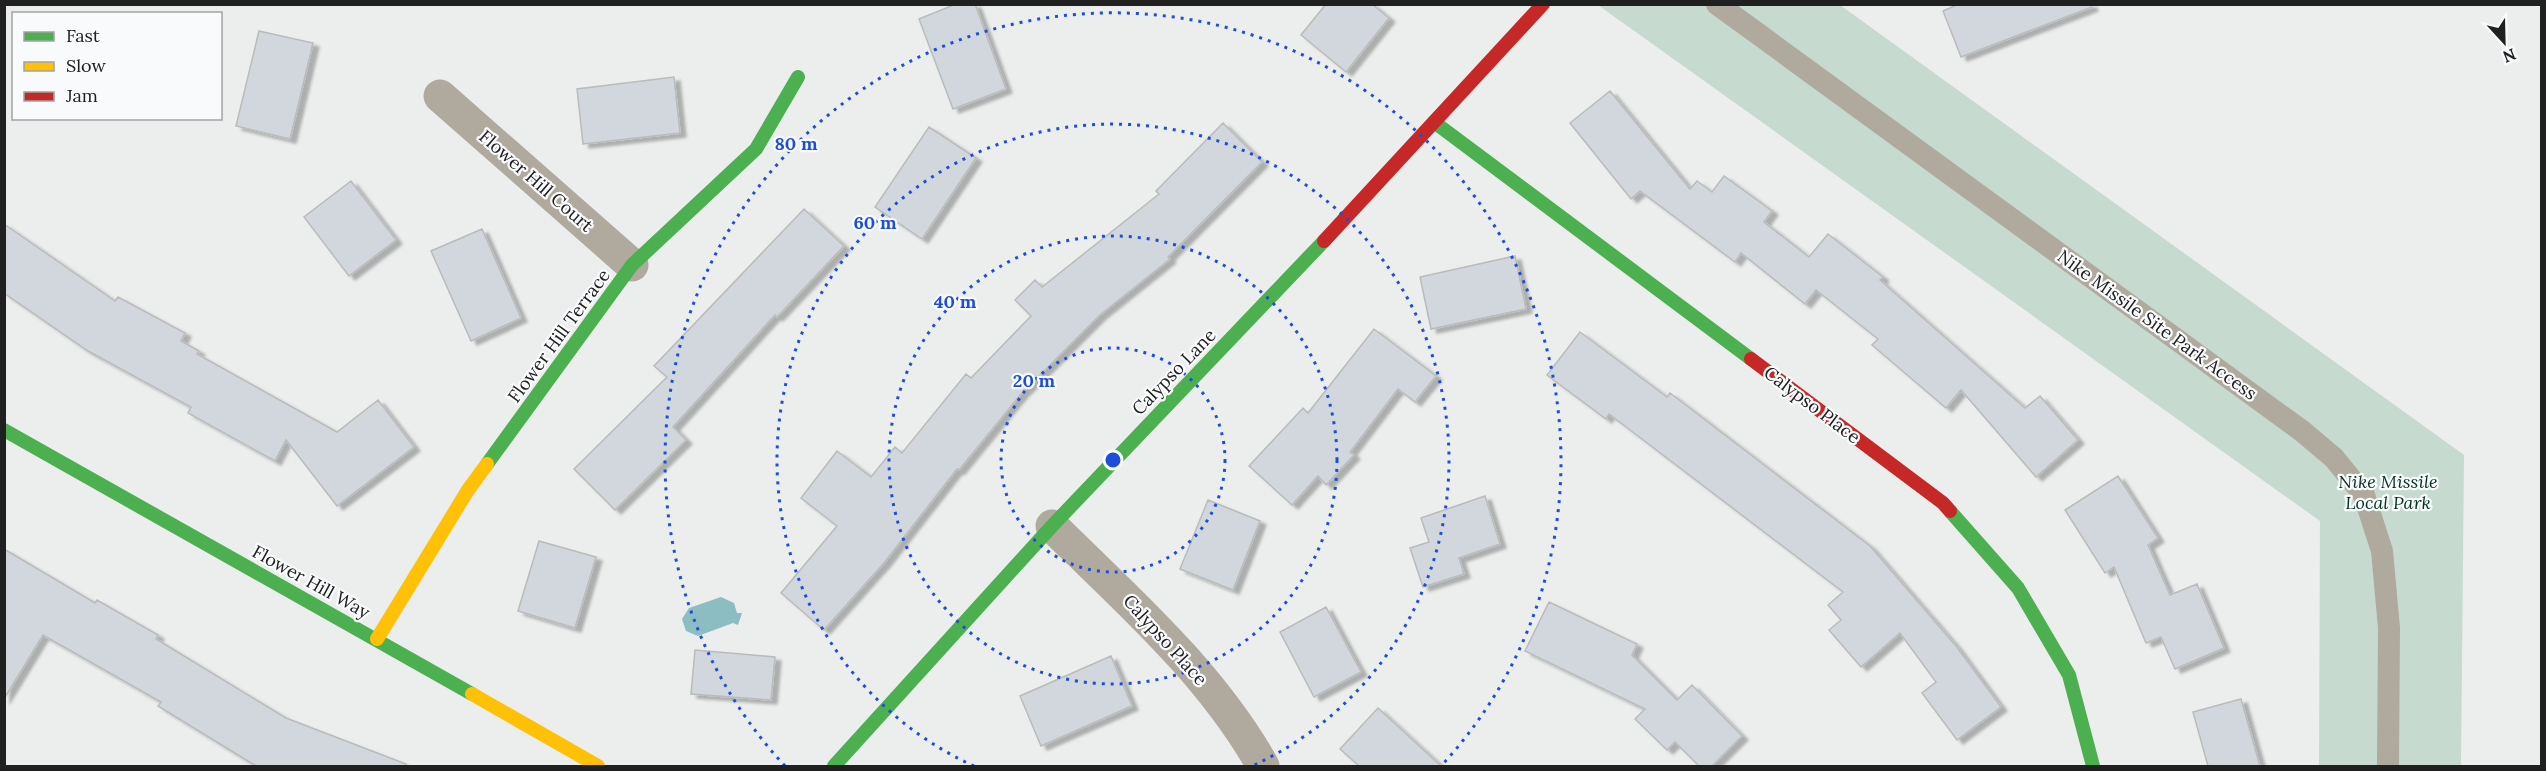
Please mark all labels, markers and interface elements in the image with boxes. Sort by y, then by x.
legend [12,12,222,120]
north arrow [2474,12,2534,72]
text: Fast [66,24,100,47]
text: N [2500,44,2519,67]
text: Slow [66,54,106,77]
text: Jam [65,84,98,107]
street label: Flower Hill Court [475,125,598,237]
text: 80 m [774,132,818,155]
text: 60 m [853,211,897,234]
street label: Nike Missile Site Park Access [2053,244,2262,405]
street label: Flower Hill Terrace [502,264,615,407]
text: 40 m [934,290,977,313]
street label: Calypso Lane [1127,323,1221,420]
street label: Calypso Place [1760,361,1865,448]
text: 20 m [1013,369,1056,392]
centre of rings [1103,450,1123,470]
park label: Nike Missile Local Park [2338,470,2438,514]
street label: Flower Hill Way [248,540,374,624]
street label: Calypso Place [1118,589,1212,690]

